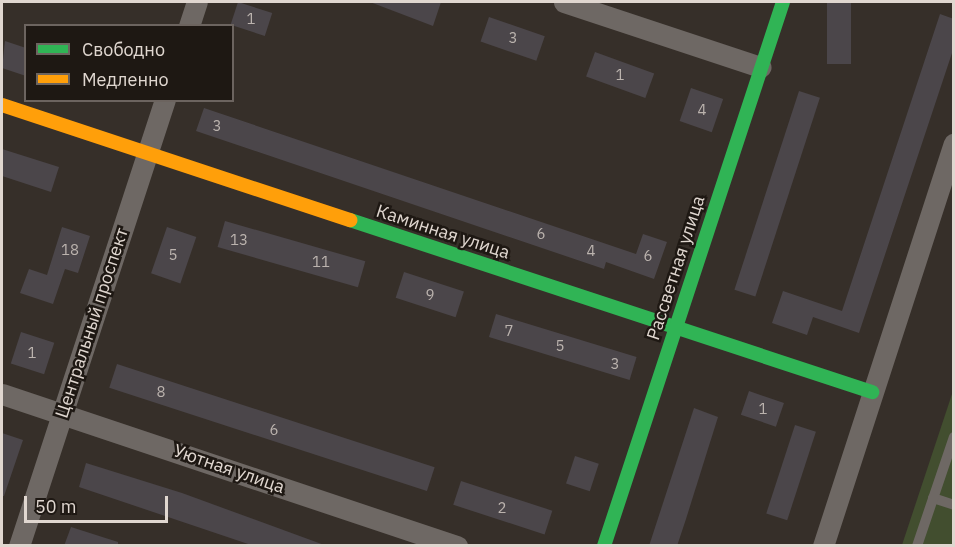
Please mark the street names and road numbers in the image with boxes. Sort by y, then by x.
street label: Рассветная улица [642,193,710,343]
street label: Каминная улица [374,200,512,264]
street label: Центральный проспект [51,225,133,421]
street label: Уютная улица [171,440,287,498]

